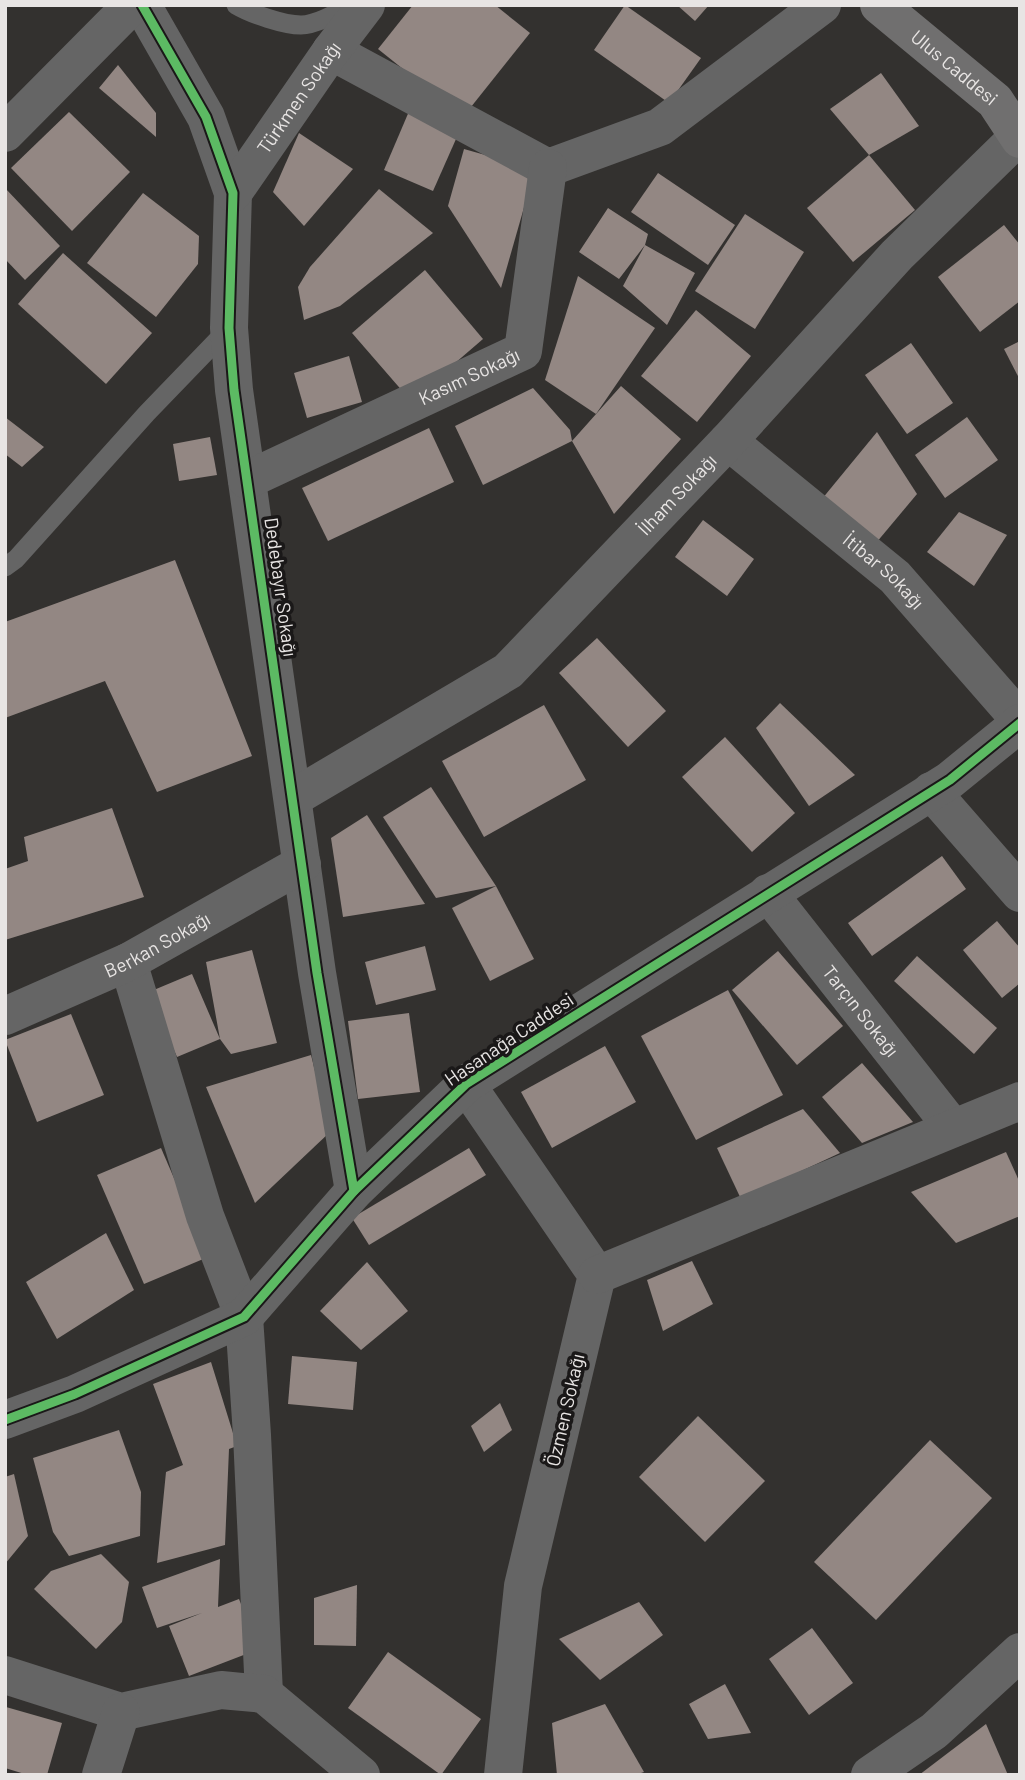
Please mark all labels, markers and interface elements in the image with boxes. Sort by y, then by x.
street label: Ulus Caddesi [907,25,1003,110]
street label: Türkmen Sokağı [252,36,345,158]
street label: Kasım Sokağı [415,342,523,409]
street label: İlham Sokağı [632,449,721,539]
street label: Dedebayır Sokağı [260,516,303,658]
street label: İtibar Sokağı [839,528,930,613]
street label: Berkan Sokağı [100,906,214,982]
street label: Tarçın Sokağı [818,960,904,1061]
street label: Hasanağa Caddesi [440,987,577,1090]
street label: Özmen Sokağı [540,1351,589,1468]

